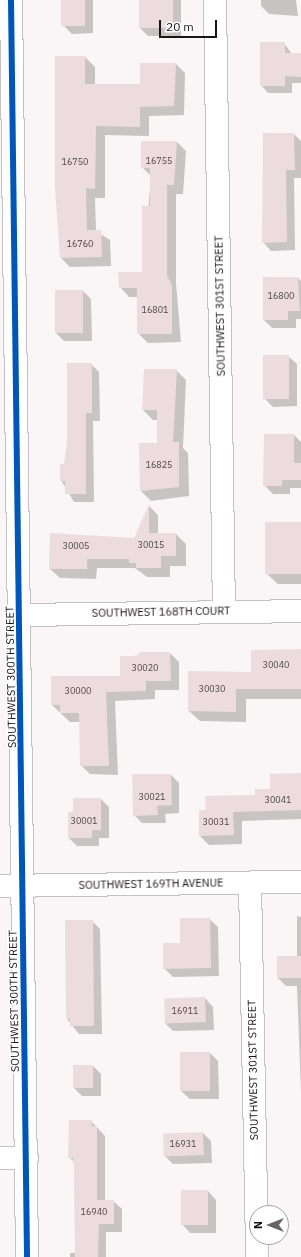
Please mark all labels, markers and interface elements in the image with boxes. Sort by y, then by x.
scale bar [161,12,219,38]
text: 20 m [166,19,194,34]
house number: 16755 [146,156,172,166]
house number: 16750 [62,157,88,167]
street label: SOUTHWEST 301ST STREET [212,236,228,376]
house number: 16760 [67,239,93,249]
house number: 16800 [268,291,294,301]
house number: 16801 [142,305,168,315]
house number: 16825 [146,460,172,470]
house number: 30015 [138,540,164,550]
house number: 30005 [63,541,89,551]
street label: SOUTHWEST 168TH COURT [92,604,230,620]
street label: SOUTHWEST 300TH STREET [3,606,19,748]
house number: 30040 [263,660,289,670]
house number: 30020 [132,663,158,673]
house number: 30030 [199,684,225,694]
house number: 30000 [65,686,91,696]
house number: 30021 [139,792,165,802]
house number: 30041 [265,795,291,805]
house number: 30001 [71,816,97,826]
house number: 30031 [203,817,229,827]
street label: SOUTHWEST 169TH AVENUE [78,876,224,892]
street label: SOUTHWEST 300TH STREET [6,930,22,1072]
street label: SOUTHWEST 301ST STREET [245,1000,261,1140]
house number: 16911 [172,1006,198,1016]
house number: 16931 [170,1139,196,1149]
north arrow [249,1205,289,1245]
house number: 16940 [81,1207,107,1217]
text: N [251,1221,265,1229]

